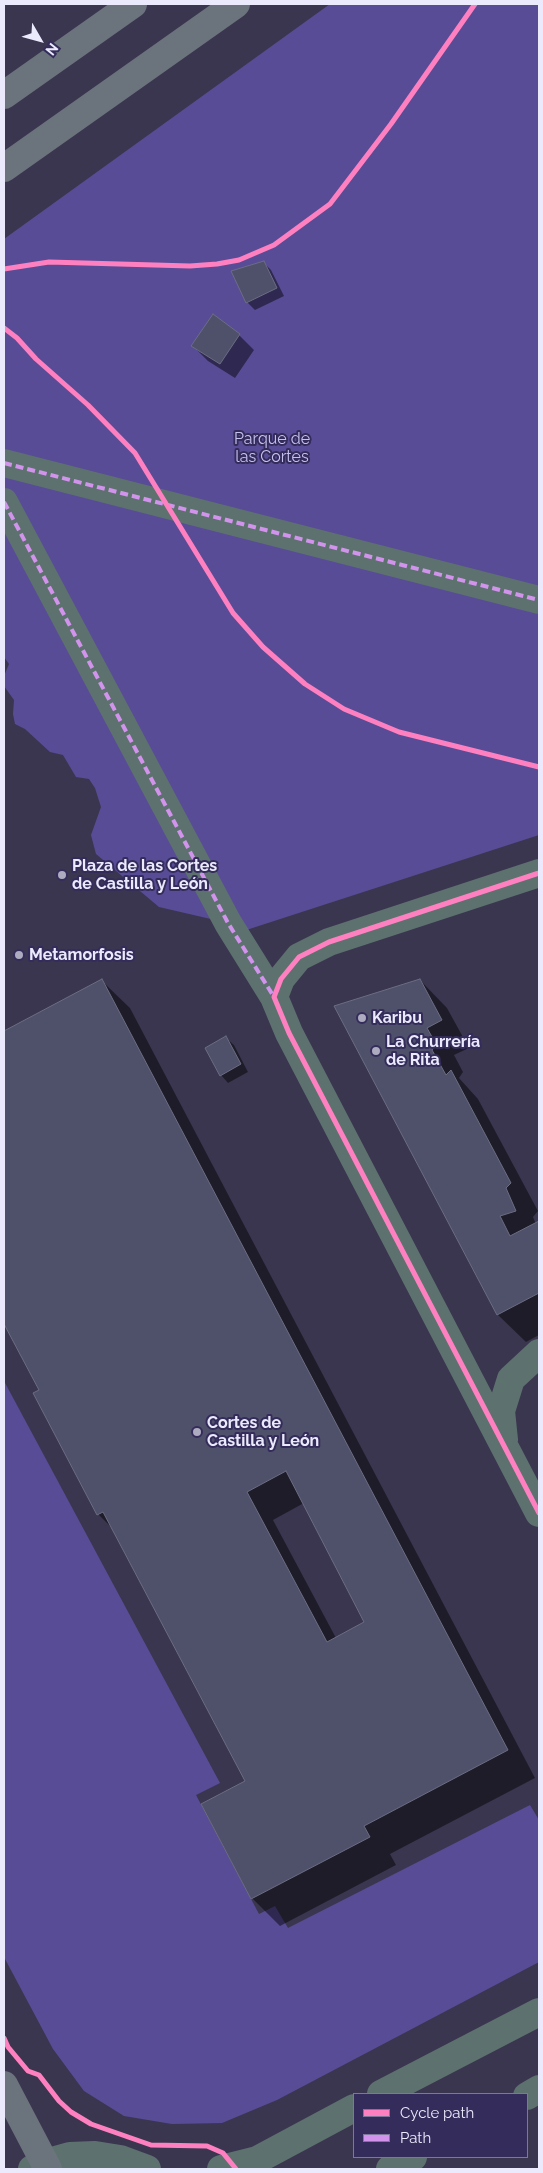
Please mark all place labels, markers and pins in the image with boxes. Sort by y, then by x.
place label: Plaza de las Cortes de Castilla y León [72,856,217,894]
marker: Plaza de las Cortes de Castilla y León [56,869,68,881]
place label: Metamorfosis [29,945,134,965]
marker: Metamorfosis [13,949,25,961]
place label: Karibu [372,1008,422,1028]
marker: Karibu [356,1012,368,1024]
place label: La Churrería de Rita [386,1032,480,1070]
marker: La Churrería de Rita [370,1045,382,1057]
place label: Cortes de Castilla y León [207,1413,319,1451]
marker: Cortes de Castilla y León [191,1426,203,1438]

